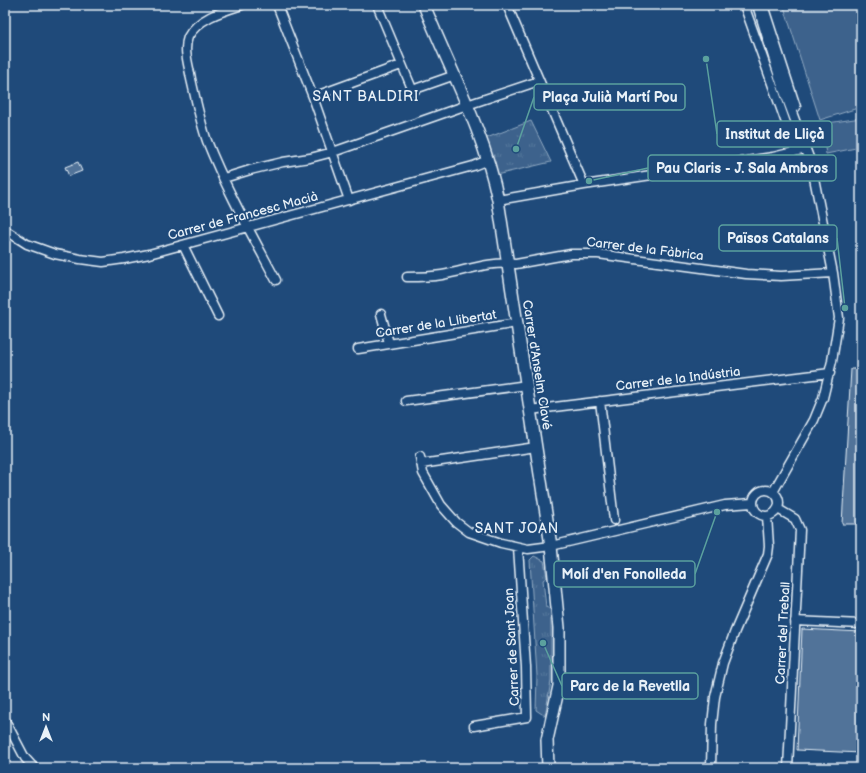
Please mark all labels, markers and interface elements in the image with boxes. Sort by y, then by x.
callout: Plaça Julià Martí Pou [534,84,685,110]
district label: SANT BALDIRI [313,88,419,105]
text: Plaça Julià Martí Pou [542,89,678,106]
callout: Institut de Lliçà [717,121,832,147]
text: Institut de Lliçà [725,126,825,143]
callout: Pau Claris - J. Sala Ambros [648,155,836,181]
text: Pau Claris - J. Sala Ambros [656,160,828,177]
street label: Carrer de Francesc Macià [166,188,320,244]
callout: Països Catalans [719,225,837,251]
text: Països Catalans [727,230,829,247]
street label: Carrer de la Fàbrica [585,234,705,264]
street label: Carrer d'Anselm Clavé [519,299,555,431]
street label: Carrer de la Llibertat [374,307,498,341]
street label: Carrer de la Indústria [615,363,741,395]
district label: SANT JOAN [475,520,559,537]
callout: Molí d'en Fonolleda [554,561,695,587]
text: Molí d'en Fonolleda [562,566,686,583]
street label: Carrer del Treball [772,581,794,685]
street label: Carrer de Sant Joan [501,588,523,706]
callout: Parc de la Revetlla [562,673,698,699]
text: Parc de la Revetlla [570,678,690,695]
north arrow [26,707,66,747]
text: N [42,711,50,724]

